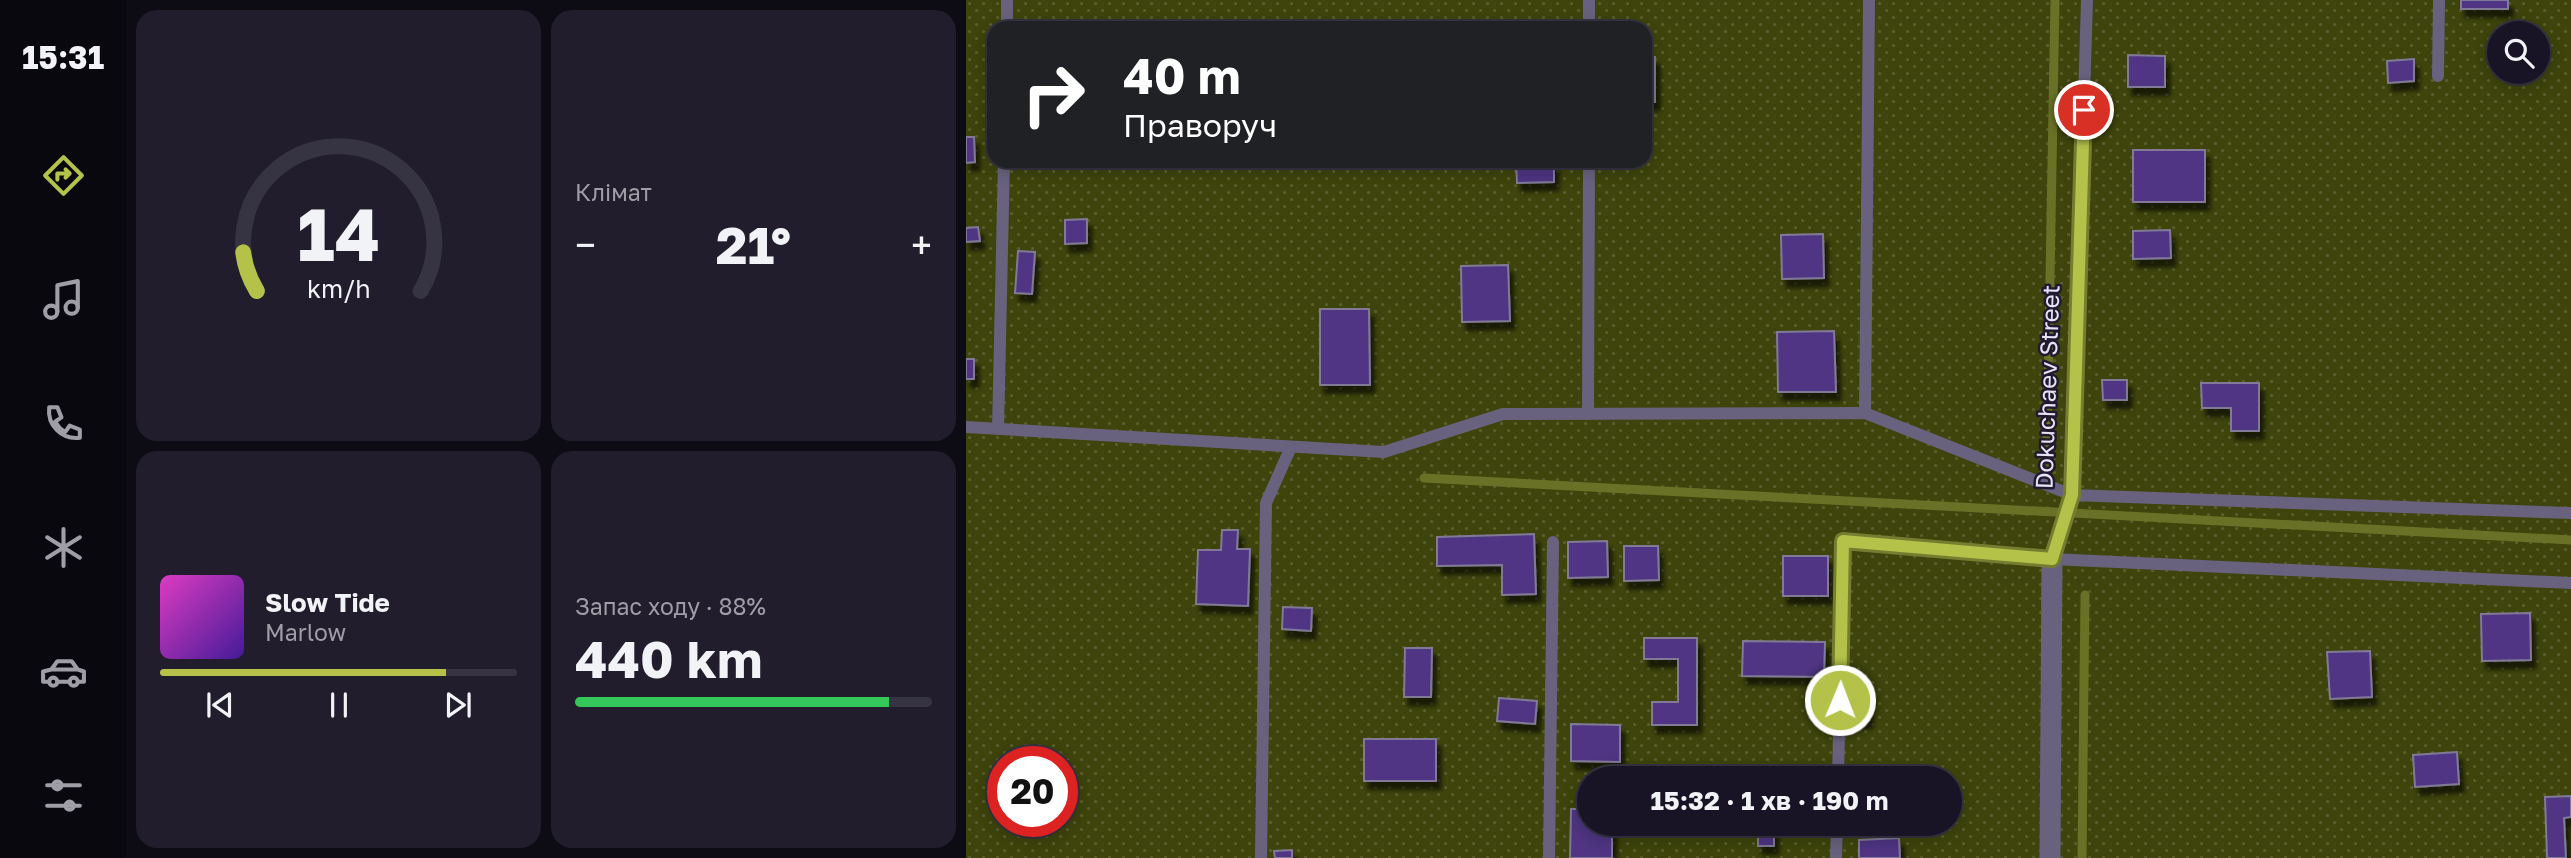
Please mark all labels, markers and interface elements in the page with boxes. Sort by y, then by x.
map controls [2487,21,2550,84]
button: search [2487,21,2550,84]
text: 15:31 [22,38,104,76]
text: 40 m [1123,46,1241,105]
icon: right [1008,49,1099,140]
pin [2054,80,2114,140]
icon: arrive [2065,91,2103,129]
text: Праворуч [1123,106,1277,144]
icon: directions [39,151,88,200]
text: Клімат [575,178,652,206]
text: 14 [297,191,380,278]
text: 21° [716,213,791,275]
text: − [575,222,596,267]
text: + [911,222,932,267]
text: km/h [307,273,370,304]
icon: music [39,275,88,324]
street label: Dokuchaev Street [2028,284,2065,490]
icon: phone [39,399,88,448]
icon: climate [39,523,88,572]
text: Slow Tide [265,587,390,618]
text: Запас ходу · 88% [575,592,766,620]
text: Marlow [265,618,346,646]
text: 440 km [575,627,762,689]
icon: car [39,647,88,696]
position arrow [1803,663,1877,737]
icon: previous [201,686,239,724]
icon: pause [320,686,358,724]
icon: next [439,686,477,724]
speed limit sign: 20 [987,746,1078,837]
icon: filters [39,771,88,820]
text: 15:32 · 1 хв · 190 m [1650,785,1889,816]

